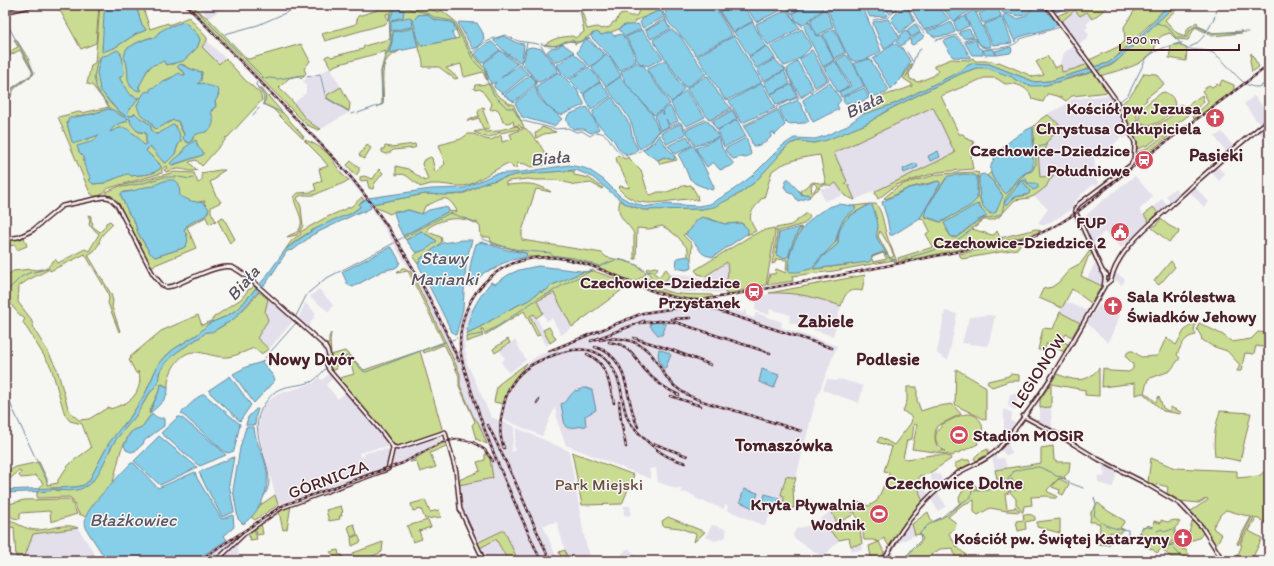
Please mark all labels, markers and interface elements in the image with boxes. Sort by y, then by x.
scale bar [1120,26,1239,52]
text: 500 m [1126,33,1160,47]
water label: Biała [841,86,887,124]
place label: Kościół pw. Jezusa Chrystusa Odkupiciela [1036,98,1201,139]
church icon: Kościół pw. Jezusa Chrystusa Odkupiciela [1204,107,1226,129]
place label: Czechowice-Dziedzice Południowe [970,140,1130,180]
district label: Pasieki [1189,144,1243,166]
water label: Biała [529,145,571,171]
station icon: Czechowice-Dziedzice Południowe [1133,149,1155,171]
place label: FUP Czechowice-Dziedzice 2 [933,212,1106,252]
public building icon: FUP Czechowice-Dziedzice 2 [1109,221,1131,243]
water label: Stawy Marianki [410,247,480,290]
water label: Biała [222,260,265,305]
place label: Czechowice-Dziedzice Przystanek [580,272,740,313]
station icon: Czechowice-Dziedzice Przystanek [743,281,765,303]
place label: Sala Królestwa Świadków Jehowy [1127,286,1257,327]
church icon: Sala Królestwa Świadków Jehowy [1102,295,1124,317]
district label: Zabiele [798,310,854,332]
street label: LEGIONÓW [1007,330,1070,412]
district label: Nowy Dwór [268,348,355,370]
district label: Podlesie [856,348,920,370]
sports icon: Stadion MOSiR [948,424,970,446]
place label: Stadion MOSiR [973,425,1084,445]
district label: Tomaszówka [734,434,834,456]
street label: GÓRNICZA [285,455,371,503]
district label: Czechowice Dolne [885,472,1023,494]
park label: Park Miejski [555,474,643,494]
place label: Kryta Pływalnia Wodnik [750,494,865,534]
sports icon: Kryta Pływalnia Wodnik [868,503,890,525]
water label: Błażkowiec [90,509,178,531]
church icon: Kościół pw. Świętej Katarzyny [1172,527,1194,549]
place label: Kościół pw. Świętej Katarzyny [954,528,1170,549]

